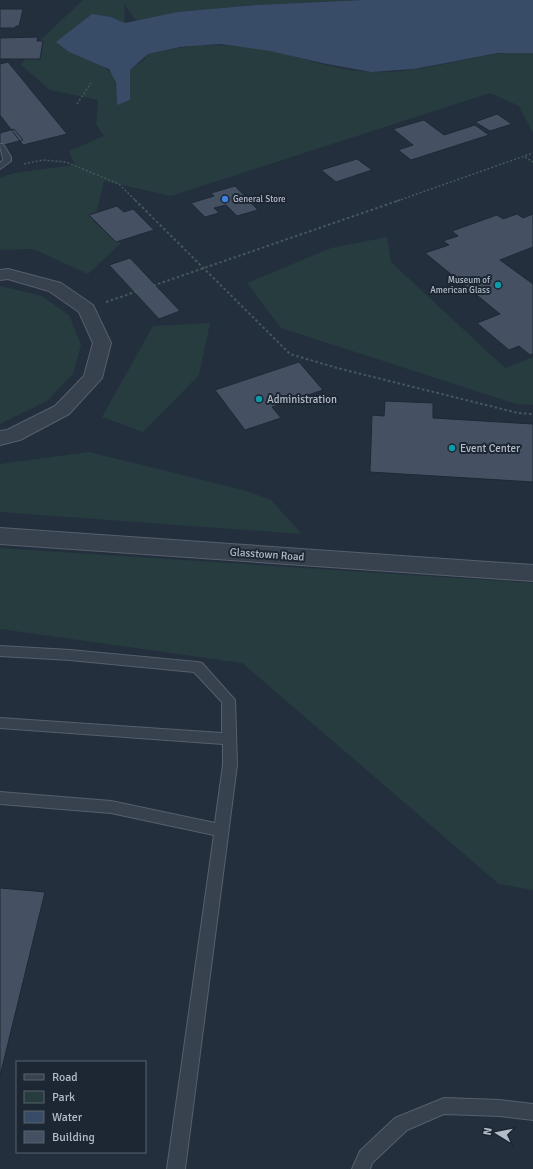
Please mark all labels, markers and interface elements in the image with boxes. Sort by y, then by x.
marker: General Store [220,194,230,204]
place label: General Store [233,194,286,205]
place label: Museum of American Glass [430,275,491,296]
marker: Museum of American Glass [493,280,503,290]
place label: Administration [267,393,337,406]
marker: Administration [254,394,264,404]
place label: Event Center [460,442,520,455]
marker: Event Center [447,443,457,453]
street label: Glasstown Road [229,545,305,564]
legend [16,1061,146,1153]
text: Road [52,1070,78,1085]
text: Park [52,1090,75,1105]
text: Water [52,1110,83,1125]
north arrow [477,1113,517,1153]
text: N [481,1126,495,1136]
text: Building [52,1130,95,1145]

